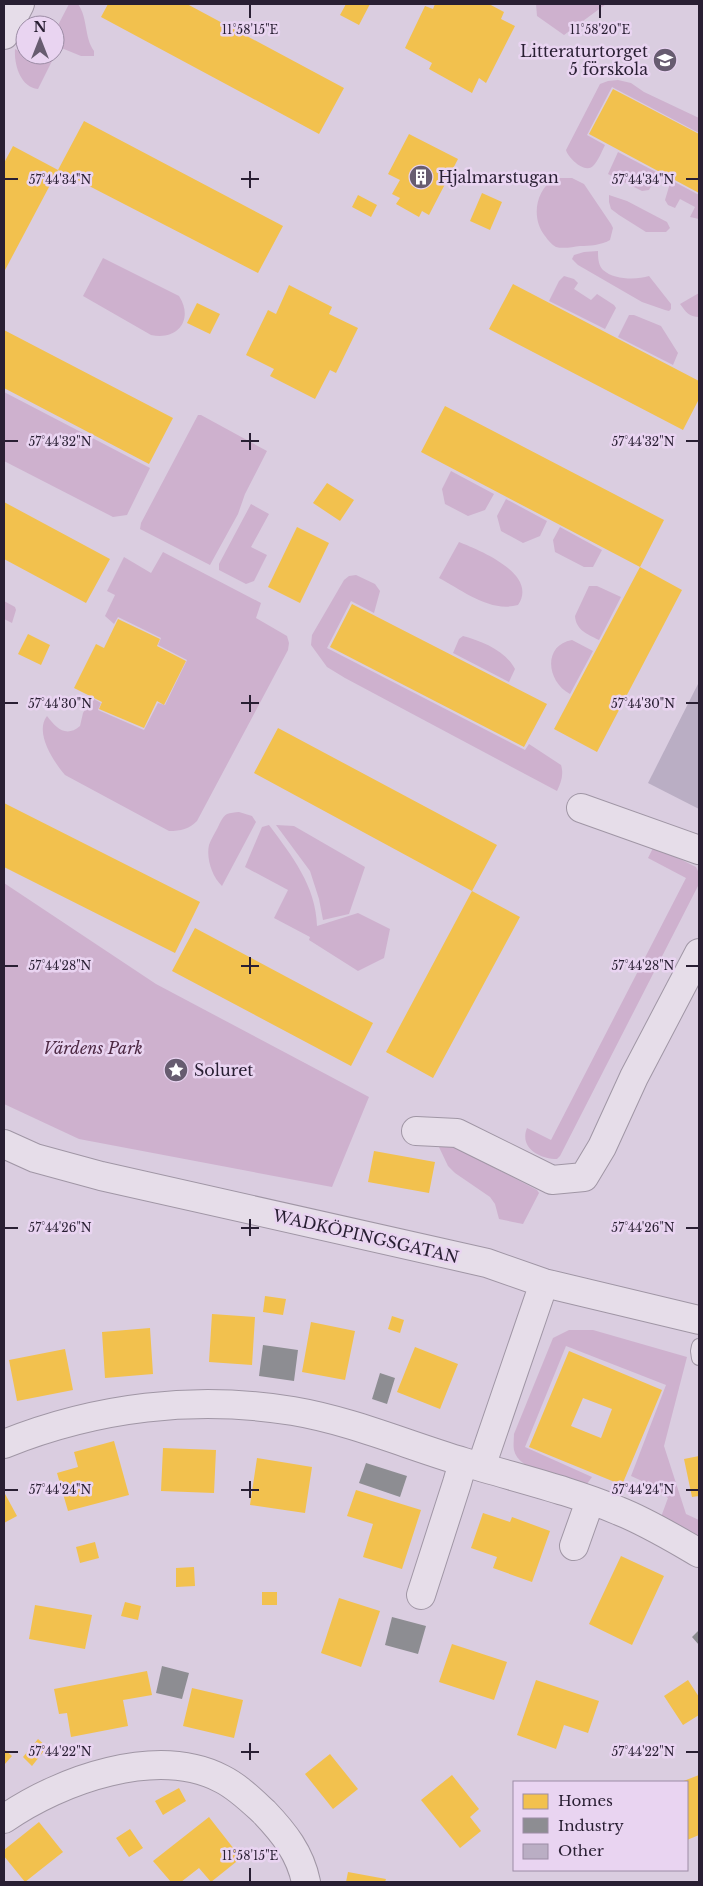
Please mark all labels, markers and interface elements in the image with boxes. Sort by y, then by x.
north arrow [15,15,65,65]
text: N [33,18,47,36]
text: 11°58'15"E [222,22,279,37]
text: 11°58'20"E [570,22,630,37]
place label: Litteraturtorget 5 förskola [520,41,648,79]
school or university icon: Litteraturtorget 5 förskola [652,47,678,73]
building icon: Hjalmarstugan [408,164,434,190]
place label: Hjalmarstugan [438,167,559,187]
text: 57°44'34"N [29,172,91,187]
text: 57°44'34"N [612,172,674,187]
text: 57°44'32"N [28,434,92,449]
text: 57°44'32"N [611,434,675,449]
text: 57°44'30"N [28,696,92,711]
text: 57°44'30"N [611,696,675,711]
text: 57°44'28"N [29,958,92,973]
text: 57°44'28"N [612,958,675,973]
park label: Värdens Park [43,1038,143,1058]
place icon: Soluret [163,1057,189,1083]
place label: Soluret [194,1060,253,1080]
street label: WADKÖPINGSGATAN [270,1205,461,1267]
text: 57°44'26"N [28,1220,92,1235]
text: 57°44'26"N [611,1220,675,1235]
text: 57°44'24"N [29,1482,91,1497]
text: 57°44'24"N [612,1482,674,1497]
text: 57°44'22"N [28,1744,92,1759]
text: 57°44'22"N [611,1744,675,1759]
legend [513,1781,688,1871]
text: Homes [558,1791,613,1810]
text: Industry [558,1816,624,1835]
text: Other [558,1841,605,1860]
text: 11°58'15"E [222,1848,279,1863]

